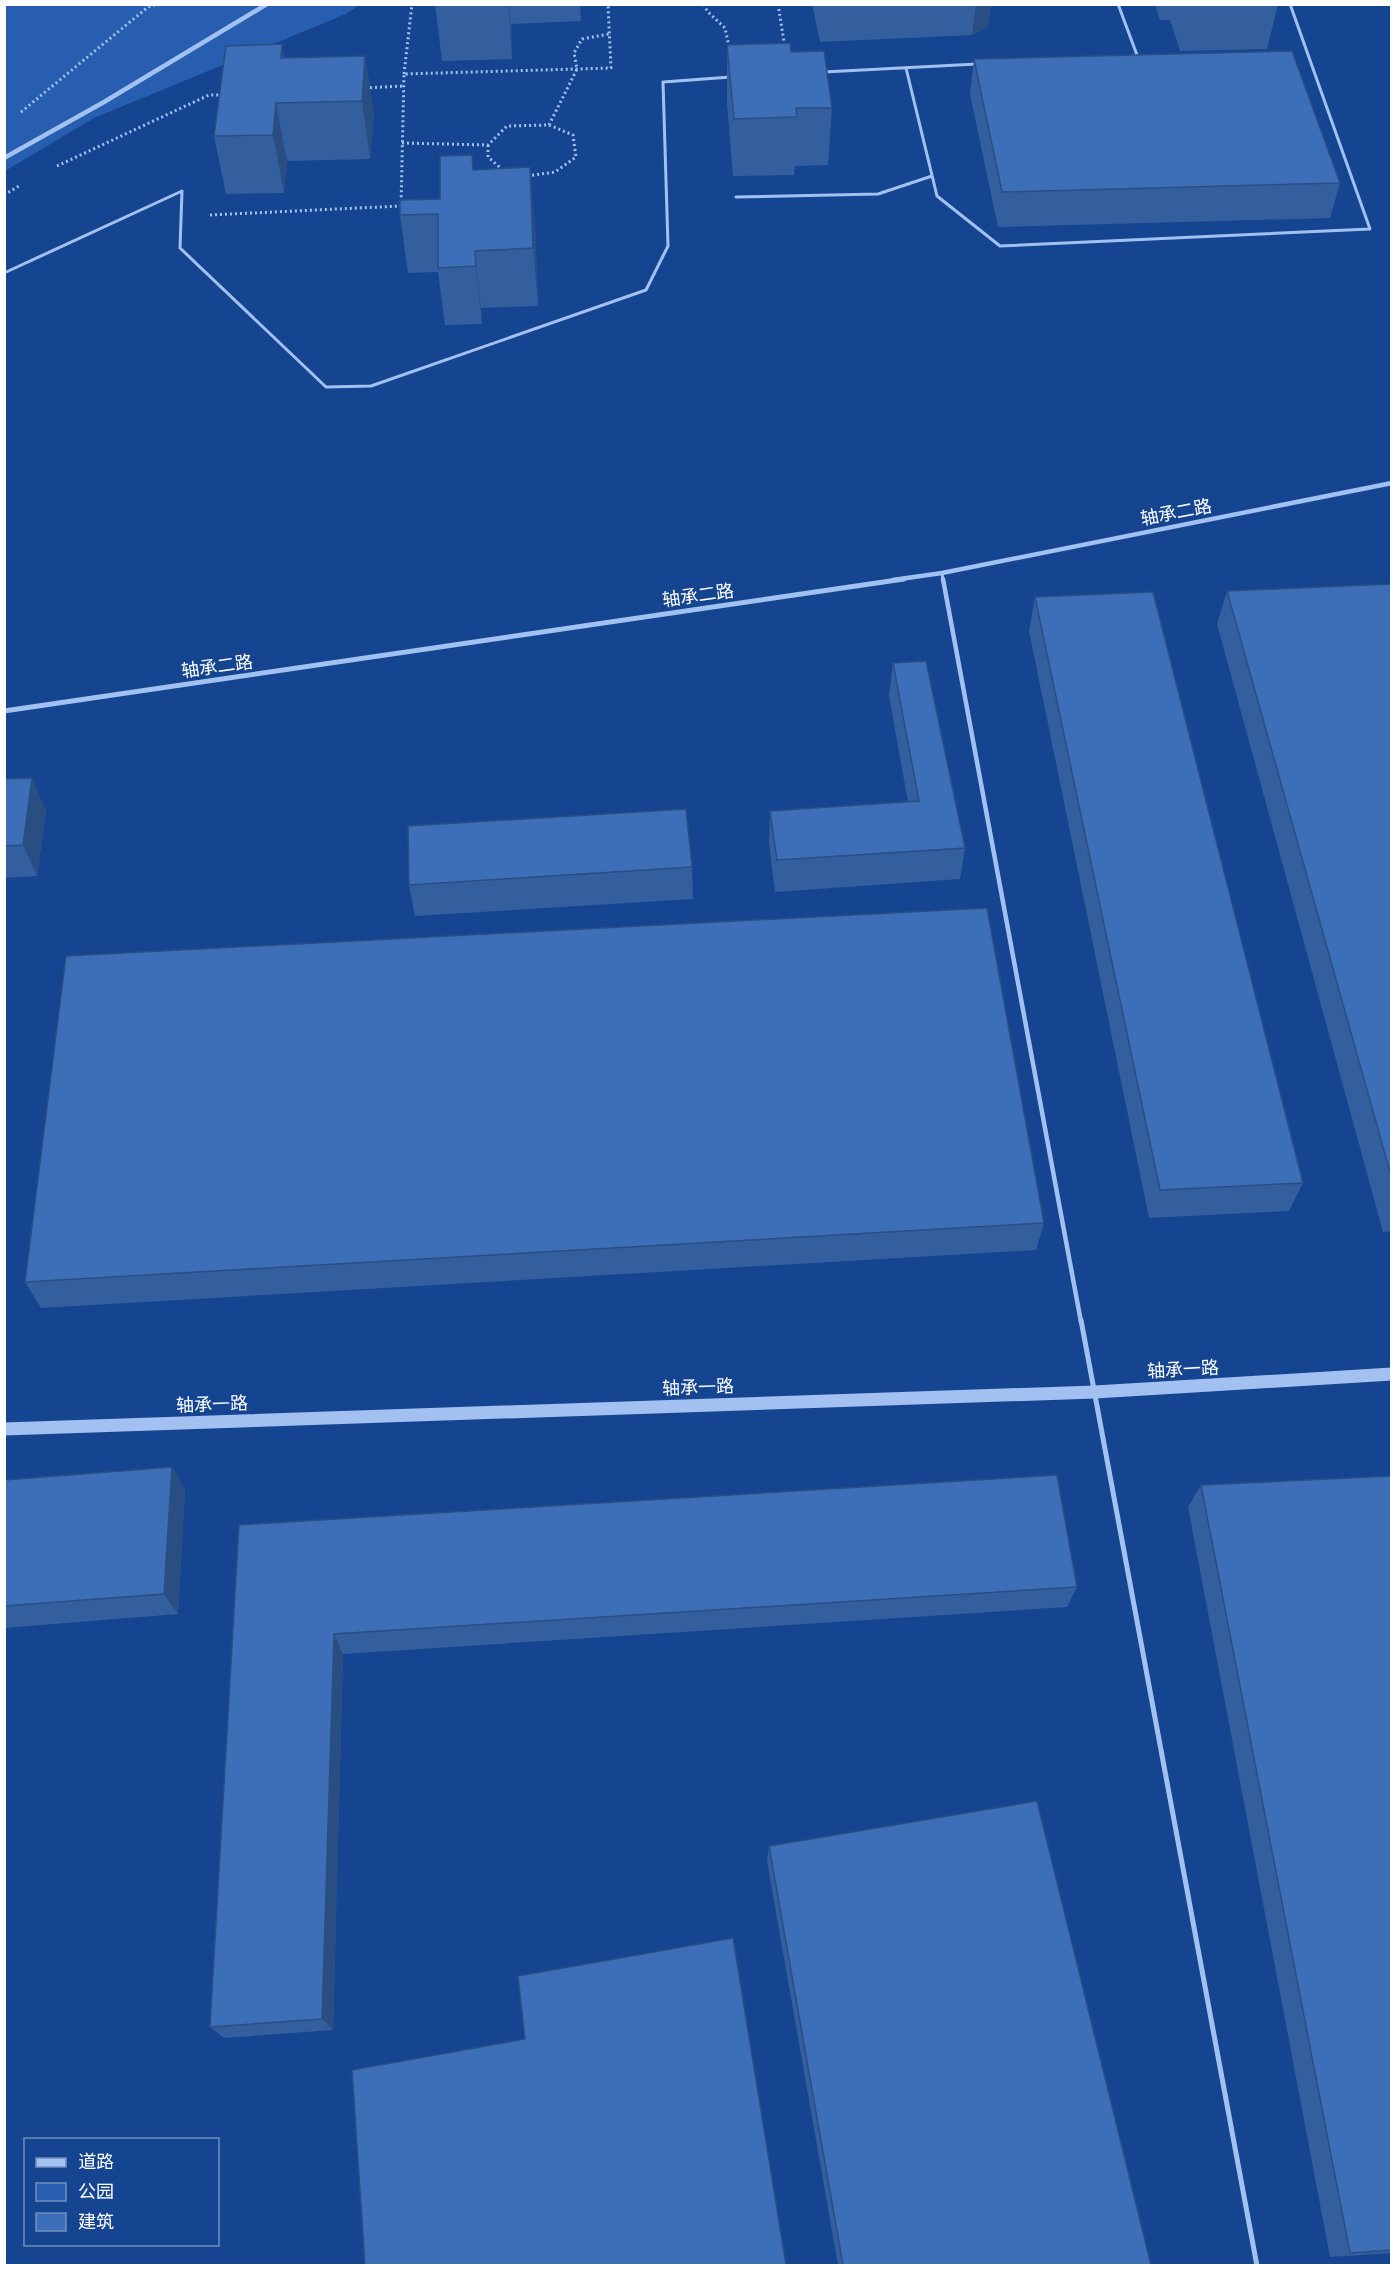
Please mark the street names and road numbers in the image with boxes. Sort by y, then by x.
street label: 轴承二路 [1138,493,1214,531]
street label: 轴承二路 [661,578,735,612]
street label: 轴承二路 [180,649,254,683]
street label: 轴承一路 [1146,1355,1220,1383]
street label: 轴承一路 [662,1373,734,1401]
street label: 轴承一路 [176,1390,248,1418]

